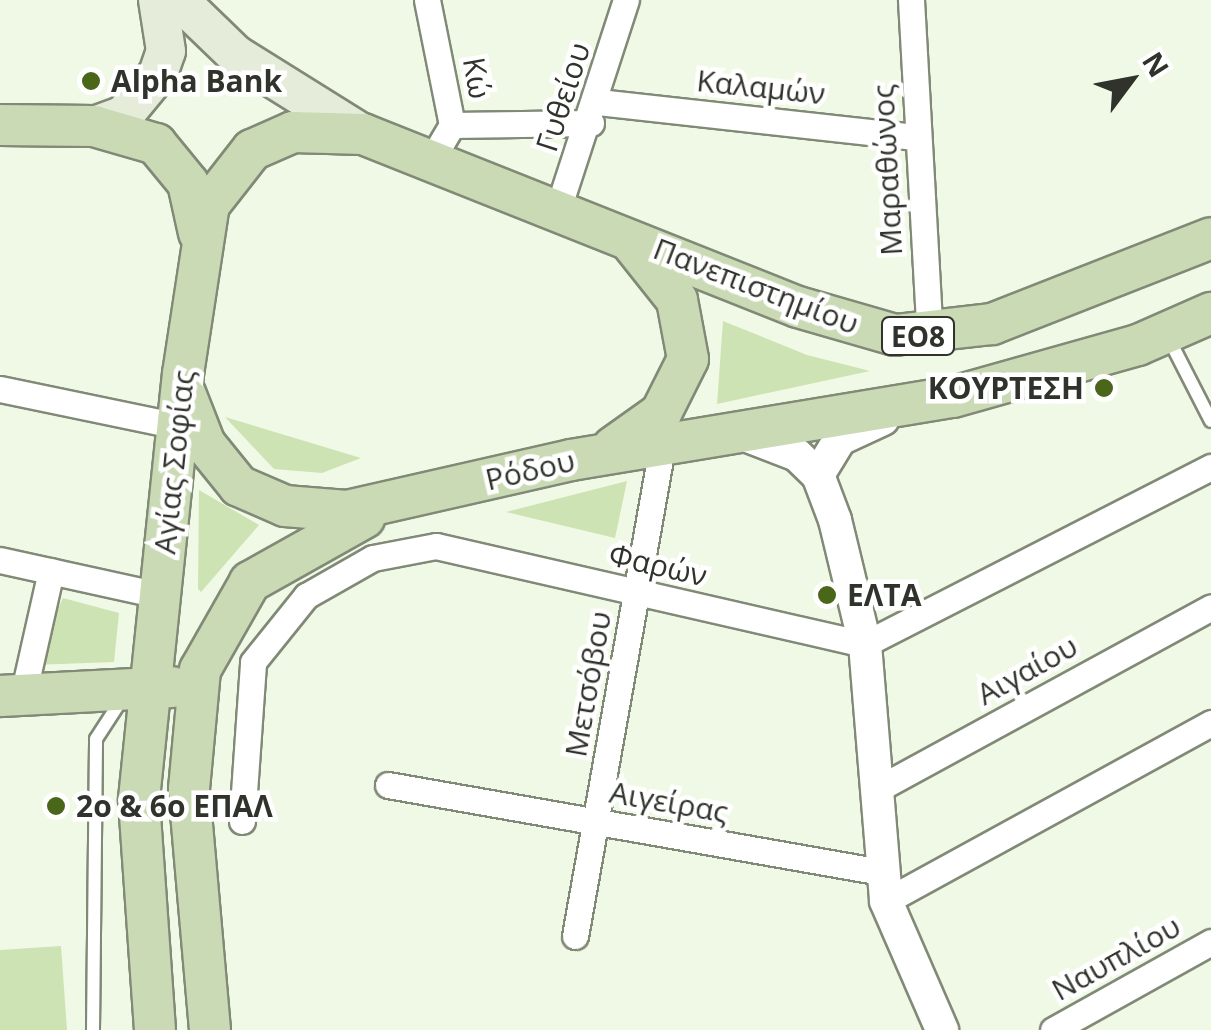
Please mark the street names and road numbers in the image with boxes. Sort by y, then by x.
street label: Γυθείου [529,38,597,156]
street label: Κώ [456,54,498,102]
street label: Καλαμών [695,62,827,112]
street label: Μαραθώνος [865,83,909,257]
street label: Πανεπιστημίου [649,230,863,342]
road number: ΕΟ8 [880,313,956,359]
street label: Αγίας Σοφίας [146,368,202,556]
street label: Ρόδου [482,442,578,498]
street label: Φαρών [605,536,711,594]
street label: Μετσόβου [558,608,618,760]
street label: Αιγαίου [970,628,1084,712]
street label: Αιγείρας [607,774,731,830]
street label: Ναυπλίου [1045,908,1187,1008]

